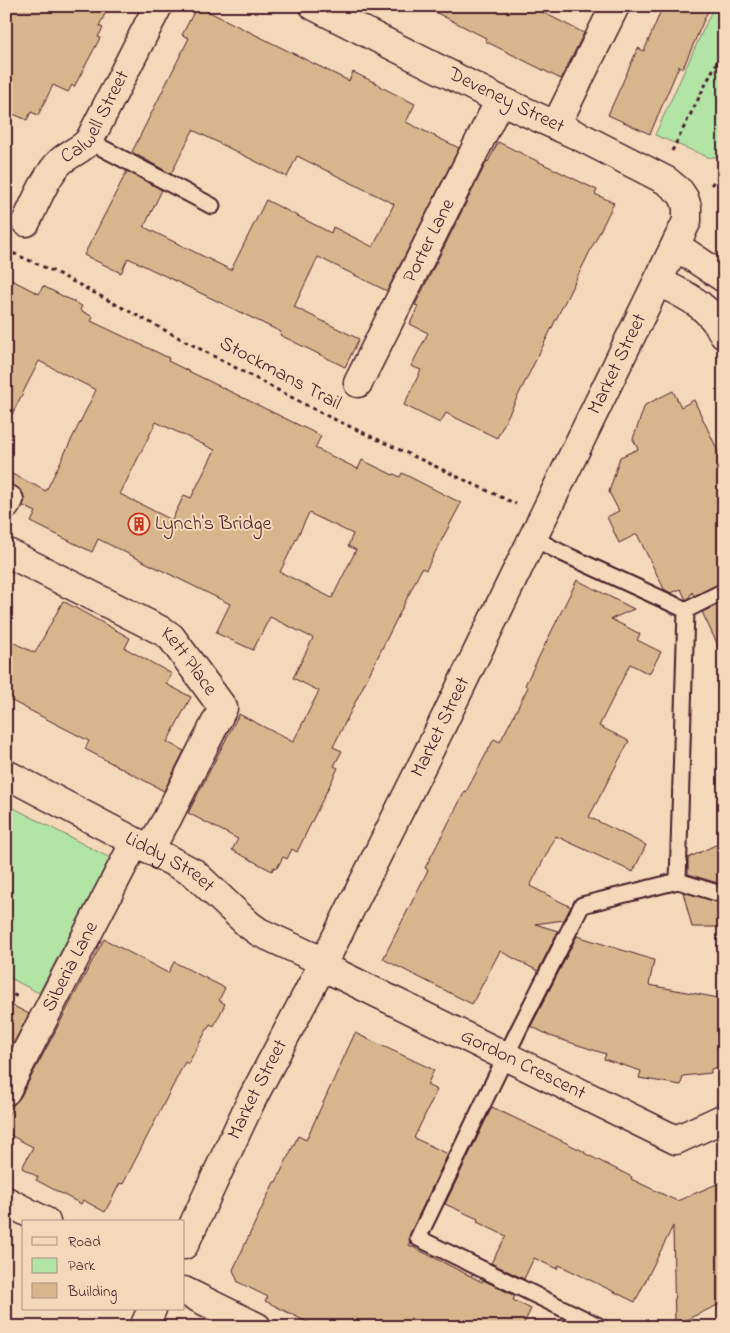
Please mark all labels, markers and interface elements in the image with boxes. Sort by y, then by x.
street label: Deveney Street [442,60,569,142]
street label: Calwell Street [55,65,137,171]
street label: Porter Lane [396,194,463,288]
street label: Market Street [581,308,654,419]
street label: Stockmans Trail [214,330,346,418]
place label: Lynch's Bridge [155,510,272,540]
building icon: Lynch's Bridge [127,512,151,536]
street label: Kett Place [155,620,224,702]
street label: Market Street [404,672,478,783]
street label: Liddy Street [120,825,221,900]
street label: Siberia Lane [35,916,106,1017]
street label: Gordon Crescent [455,1022,591,1108]
street label: Market Street [220,1034,295,1145]
legend [22,1220,185,1310]
text: Road [68,1231,101,1253]
text: Park [68,1255,96,1277]
text: Building [67,1281,117,1304]

